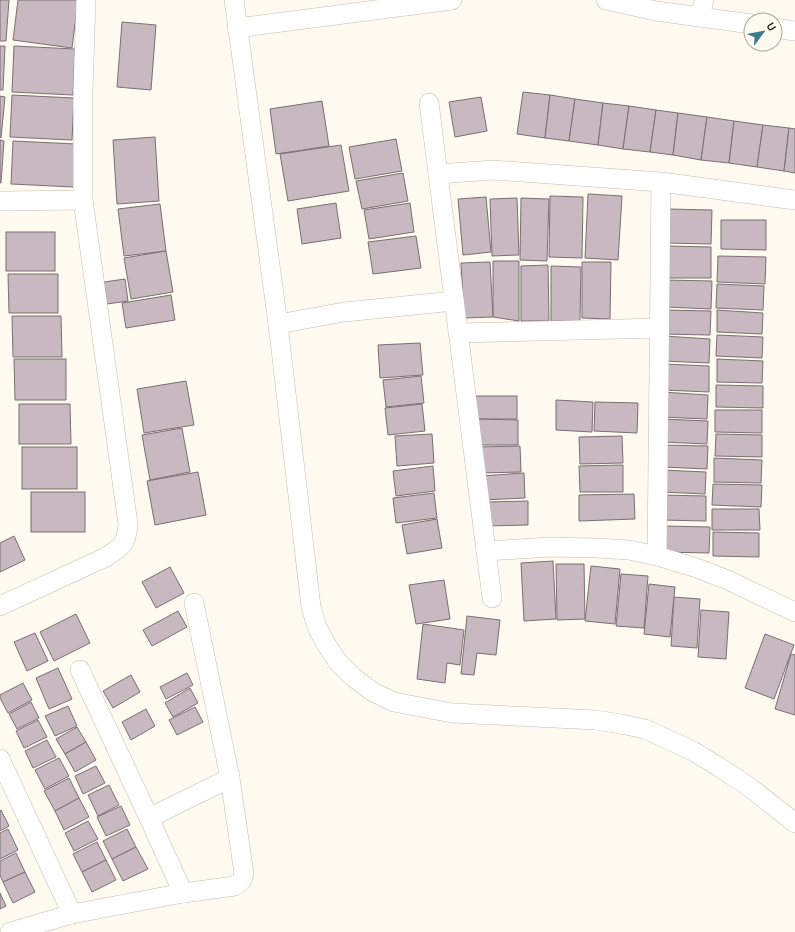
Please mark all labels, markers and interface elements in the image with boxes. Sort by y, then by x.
north arrow [743,12,783,52]
text: U [764,20,779,33]

